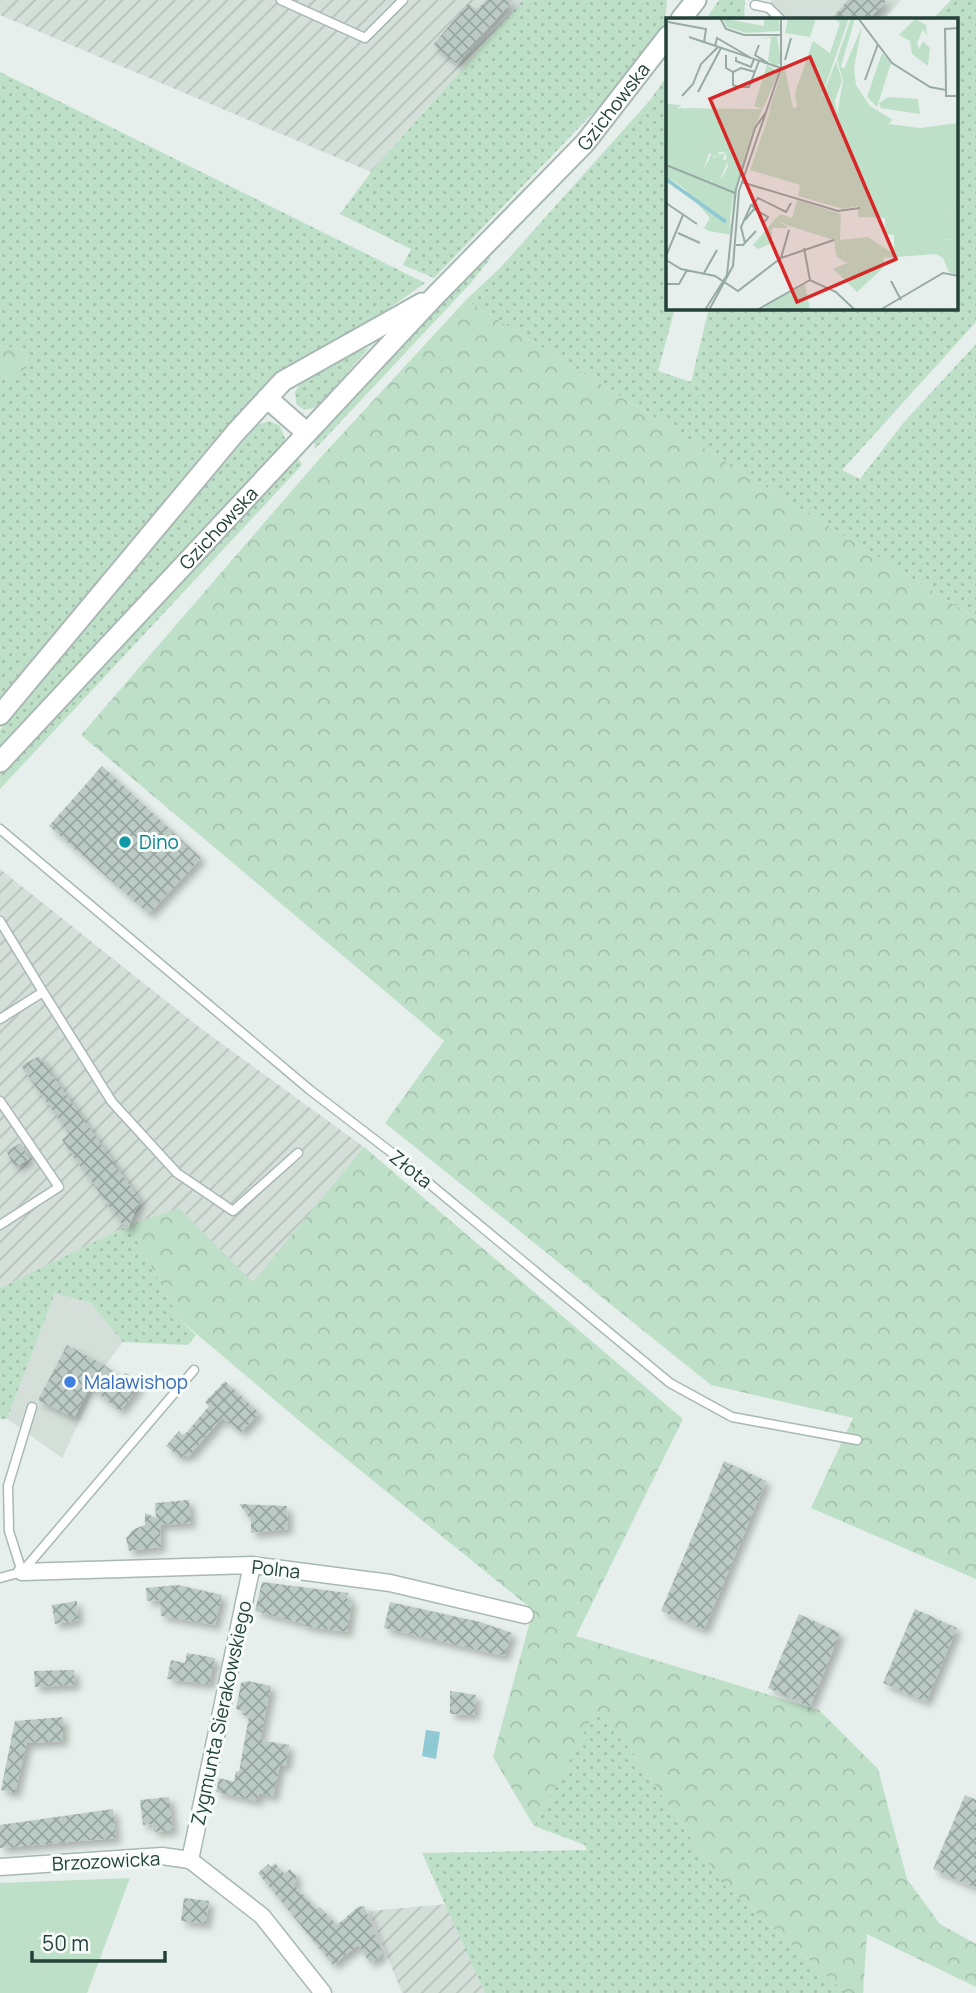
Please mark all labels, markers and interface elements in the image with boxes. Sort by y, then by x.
inset map [666,18,958,310]
street label: Gzichowska [571,57,656,156]
street label: Gzichowska [173,481,264,575]
place label: Dino [139,829,179,855]
marker: Dino [117,834,133,850]
street label: Złota [384,1144,438,1194]
place label: Malawishop [84,1369,188,1395]
marker: Malawishop [62,1374,78,1390]
street label: Polna [250,1554,302,1584]
street label: Zygmunta Sierakowskiego [184,1598,258,1828]
street label: Brzozowicka [51,1845,161,1877]
scale bar [32,1920,164,1964]
text: 50 m [42,1929,89,1957]

